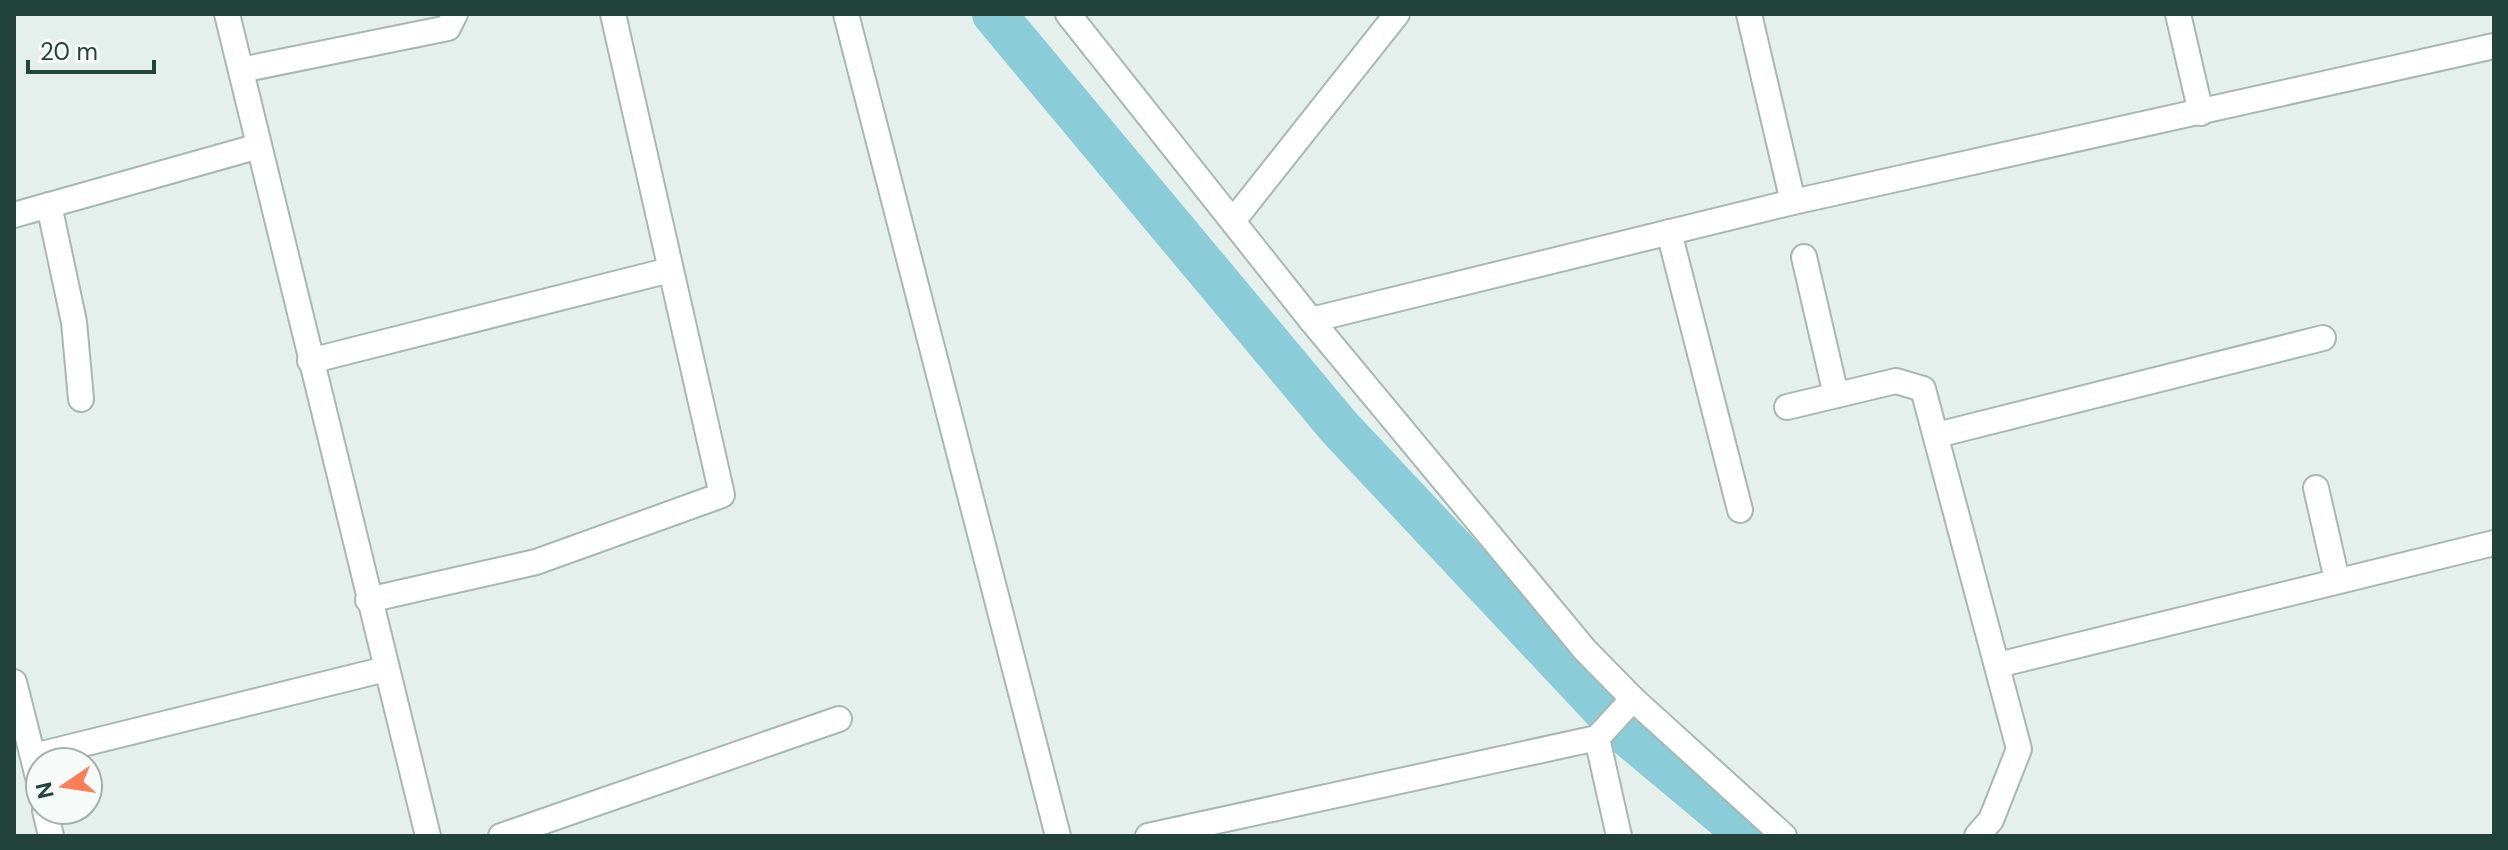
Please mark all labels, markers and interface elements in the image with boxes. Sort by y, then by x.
scale bar [28,24,154,74]
text: 20 m [40,36,98,67]
north arrow [24,746,104,826]
text: N [29,779,61,801]

